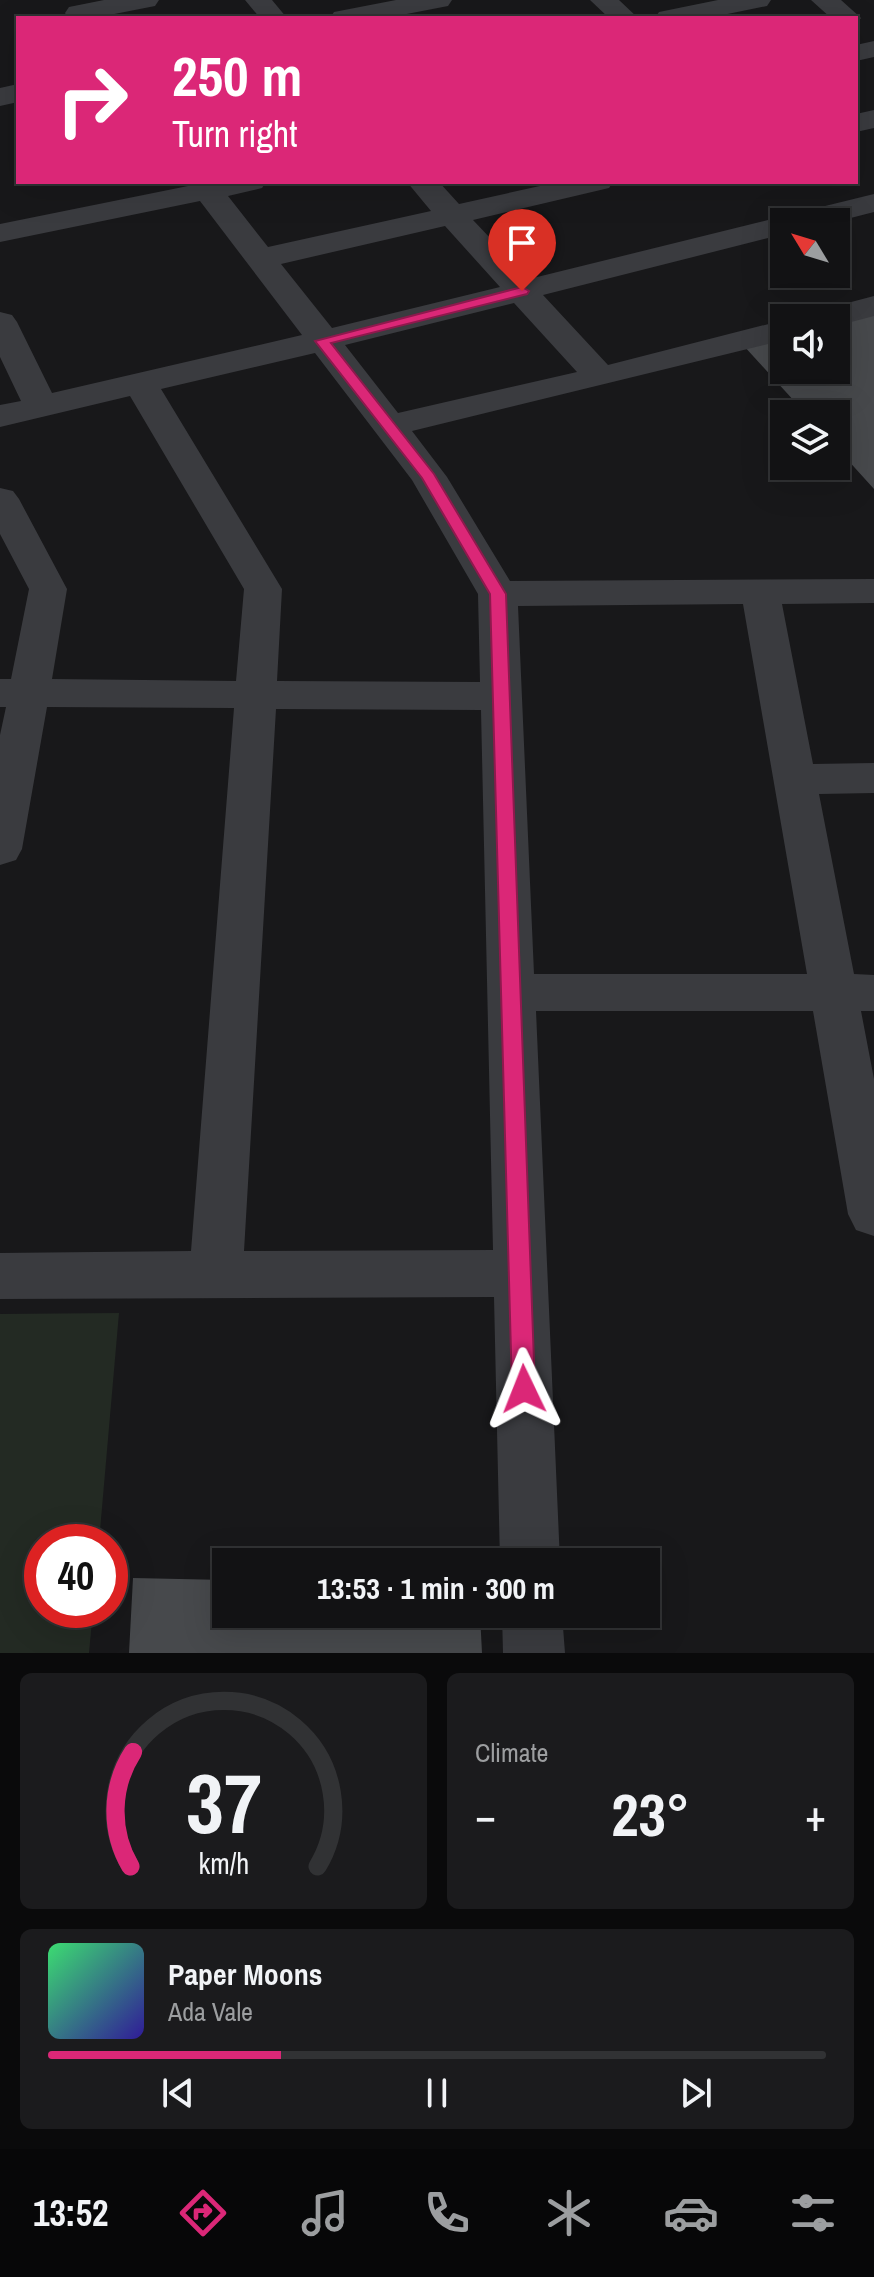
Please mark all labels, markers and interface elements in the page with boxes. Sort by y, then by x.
text: 250 m [172,38,302,113]
icon: right [40,48,144,152]
text: Turn right [172,110,297,158]
north arrow [770,208,850,288]
map controls [770,208,850,480]
pin [488,209,556,291]
icon: arrive [500,221,544,265]
button: sound [770,304,850,384]
button: layers [770,400,850,480]
position arrow [482,1347,566,1431]
speed limit sign: 40 [24,1524,128,1628]
text: 13:53 · 1 min · 300 m [317,1568,555,1608]
text: Climate [475,1735,548,1770]
text: 37 [186,1747,261,1859]
text: 23° [611,1774,690,1855]
text: − [475,1785,496,1845]
text: + [805,1785,826,1845]
text: km/h [198,1844,249,1883]
text: Paper Moons [168,1954,322,1994]
text: Ada Vale [168,1994,253,2029]
icon: previous [156,2071,200,2115]
icon: pause [415,2071,459,2115]
icon: next [674,2071,718,2115]
icon: directions [175,2185,231,2241]
icon: music [297,2185,353,2241]
icon: phone [419,2185,475,2241]
icon: climate [541,2185,597,2241]
icon: car [663,2185,719,2241]
icon: filters [785,2185,841,2241]
text: 13:52 [33,2189,109,2237]

